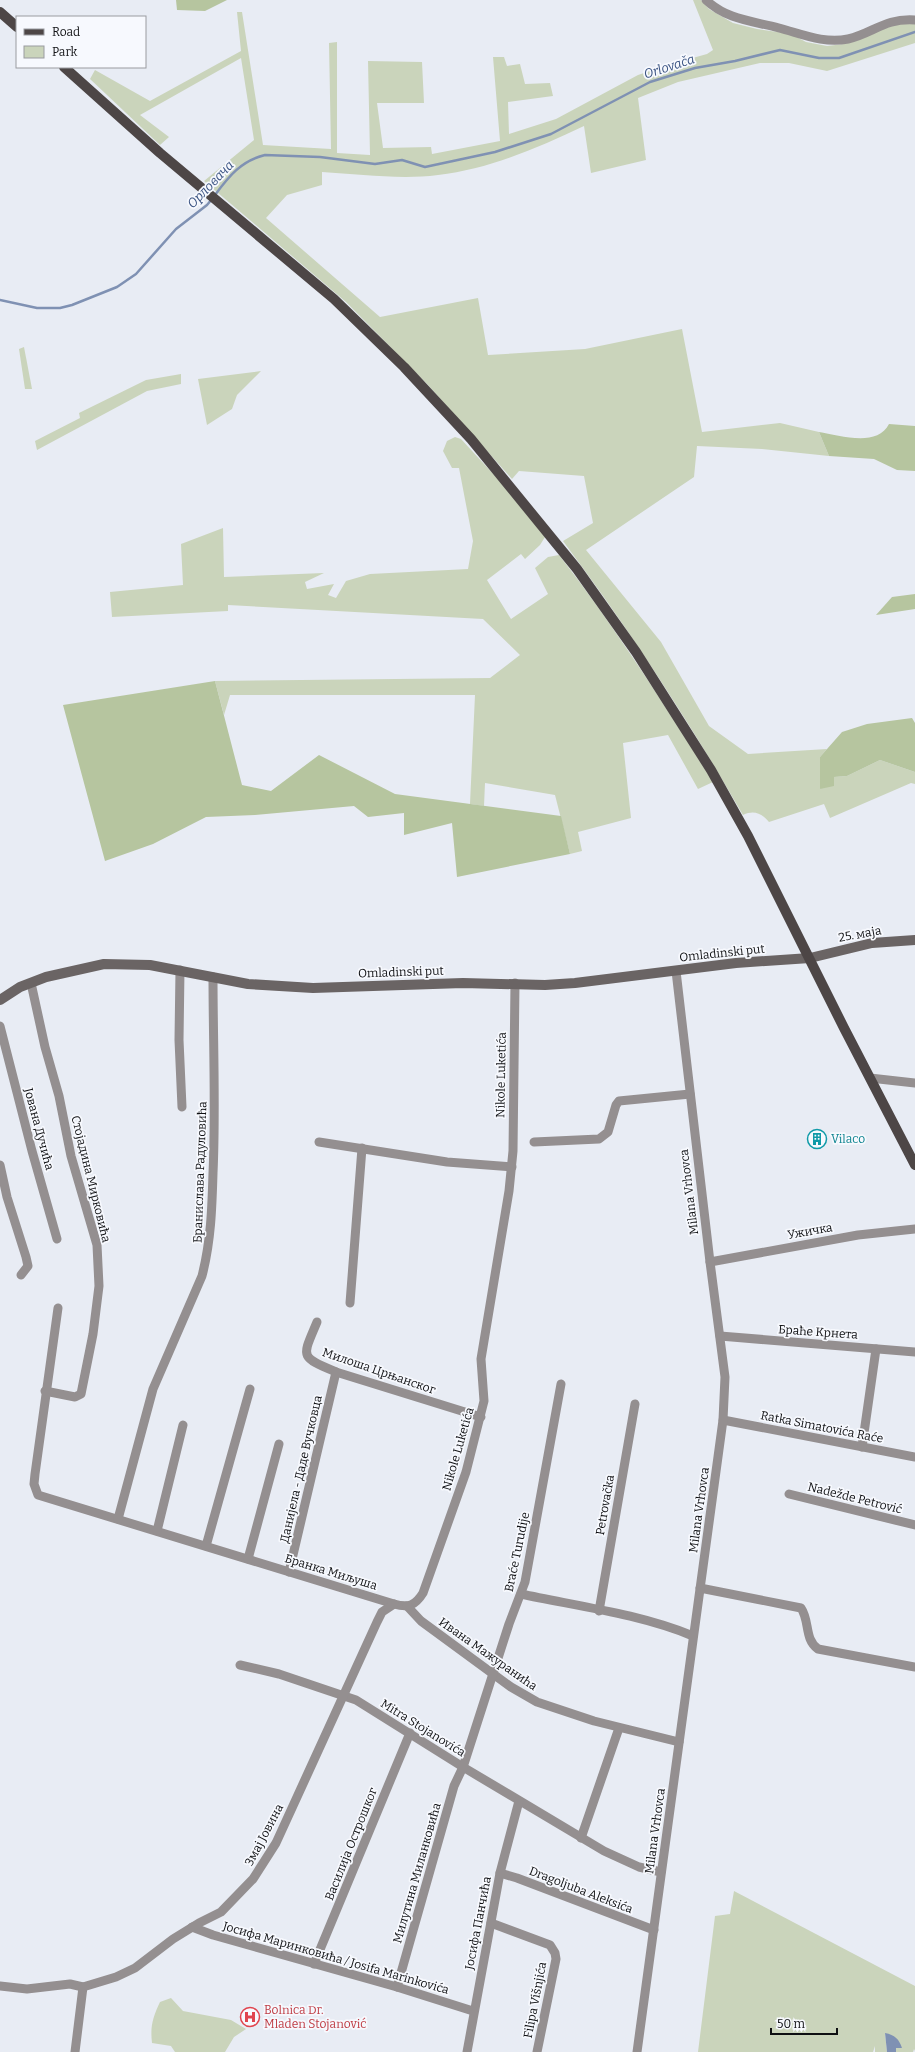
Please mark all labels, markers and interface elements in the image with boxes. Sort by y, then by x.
legend [16,16,146,68]
text: Road [52,25,80,39]
text: Park [52,45,78,59]
water label: Orlovača [642,51,696,82]
water label: Орловача [184,158,237,211]
street label: 25. маја [837,923,883,945]
street label: Omladinski put [679,941,766,964]
street label: Omladinski put [358,963,445,980]
street label: Nikole Luketića [493,1031,509,1118]
street label: Јована Дучића [21,1085,57,1172]
street label: Бранислава Радуловића [191,1101,209,1243]
street label: Стојадина Мирковића [68,1114,114,1244]
building icon: Vilaco [806,1128,828,1150]
place label: Vilaco [831,1132,865,1146]
street label: Milana Vrhovca [677,1148,701,1236]
street label: Ужичка [786,1220,834,1242]
street label: Браће Крнета [778,1322,859,1342]
street label: Милоша Црњанског [321,1345,438,1397]
street label: Данијела - Даде Вучковца [277,1393,325,1544]
street label: Nikole Luketića [439,1405,477,1492]
street label: Ratka Simatovića Raće [759,1408,885,1446]
street label: Milana Vrhovca [686,1466,712,1554]
street label: Petrovačka [593,1473,617,1536]
street label: Nadežde Petrović [806,1479,904,1517]
street label: Braće Turudije [502,1511,532,1593]
street label: Бранка Миљуша [283,1551,379,1593]
street label: Ивана Мажуранића [436,1615,540,1693]
street label: Mitra Stojanovića [378,1696,468,1760]
street label: Василија Острошког [322,1785,380,1902]
street label: Milana Vrhovca [642,1787,668,1875]
street label: Змај Јовина [242,1801,286,1868]
street label: Милутина Миланковића [390,1801,444,1945]
street label: Dragoljuba Aleksića [527,1864,635,1916]
street label: Јосифа Панчића [462,1875,494,1972]
street label: Јосифа Маринковића / Josifa Marinkovića [220,1919,451,1997]
street label: Filipa Višnjića [521,1960,549,2039]
place label: Bolnica Dr. Mladen Stojanović [264,2003,366,2031]
hospital icon: Bolnica Dr. Mladen Stojanović [239,2006,261,2028]
scale bar [771,2010,837,2036]
text: 50 m [777,2017,806,2031]

